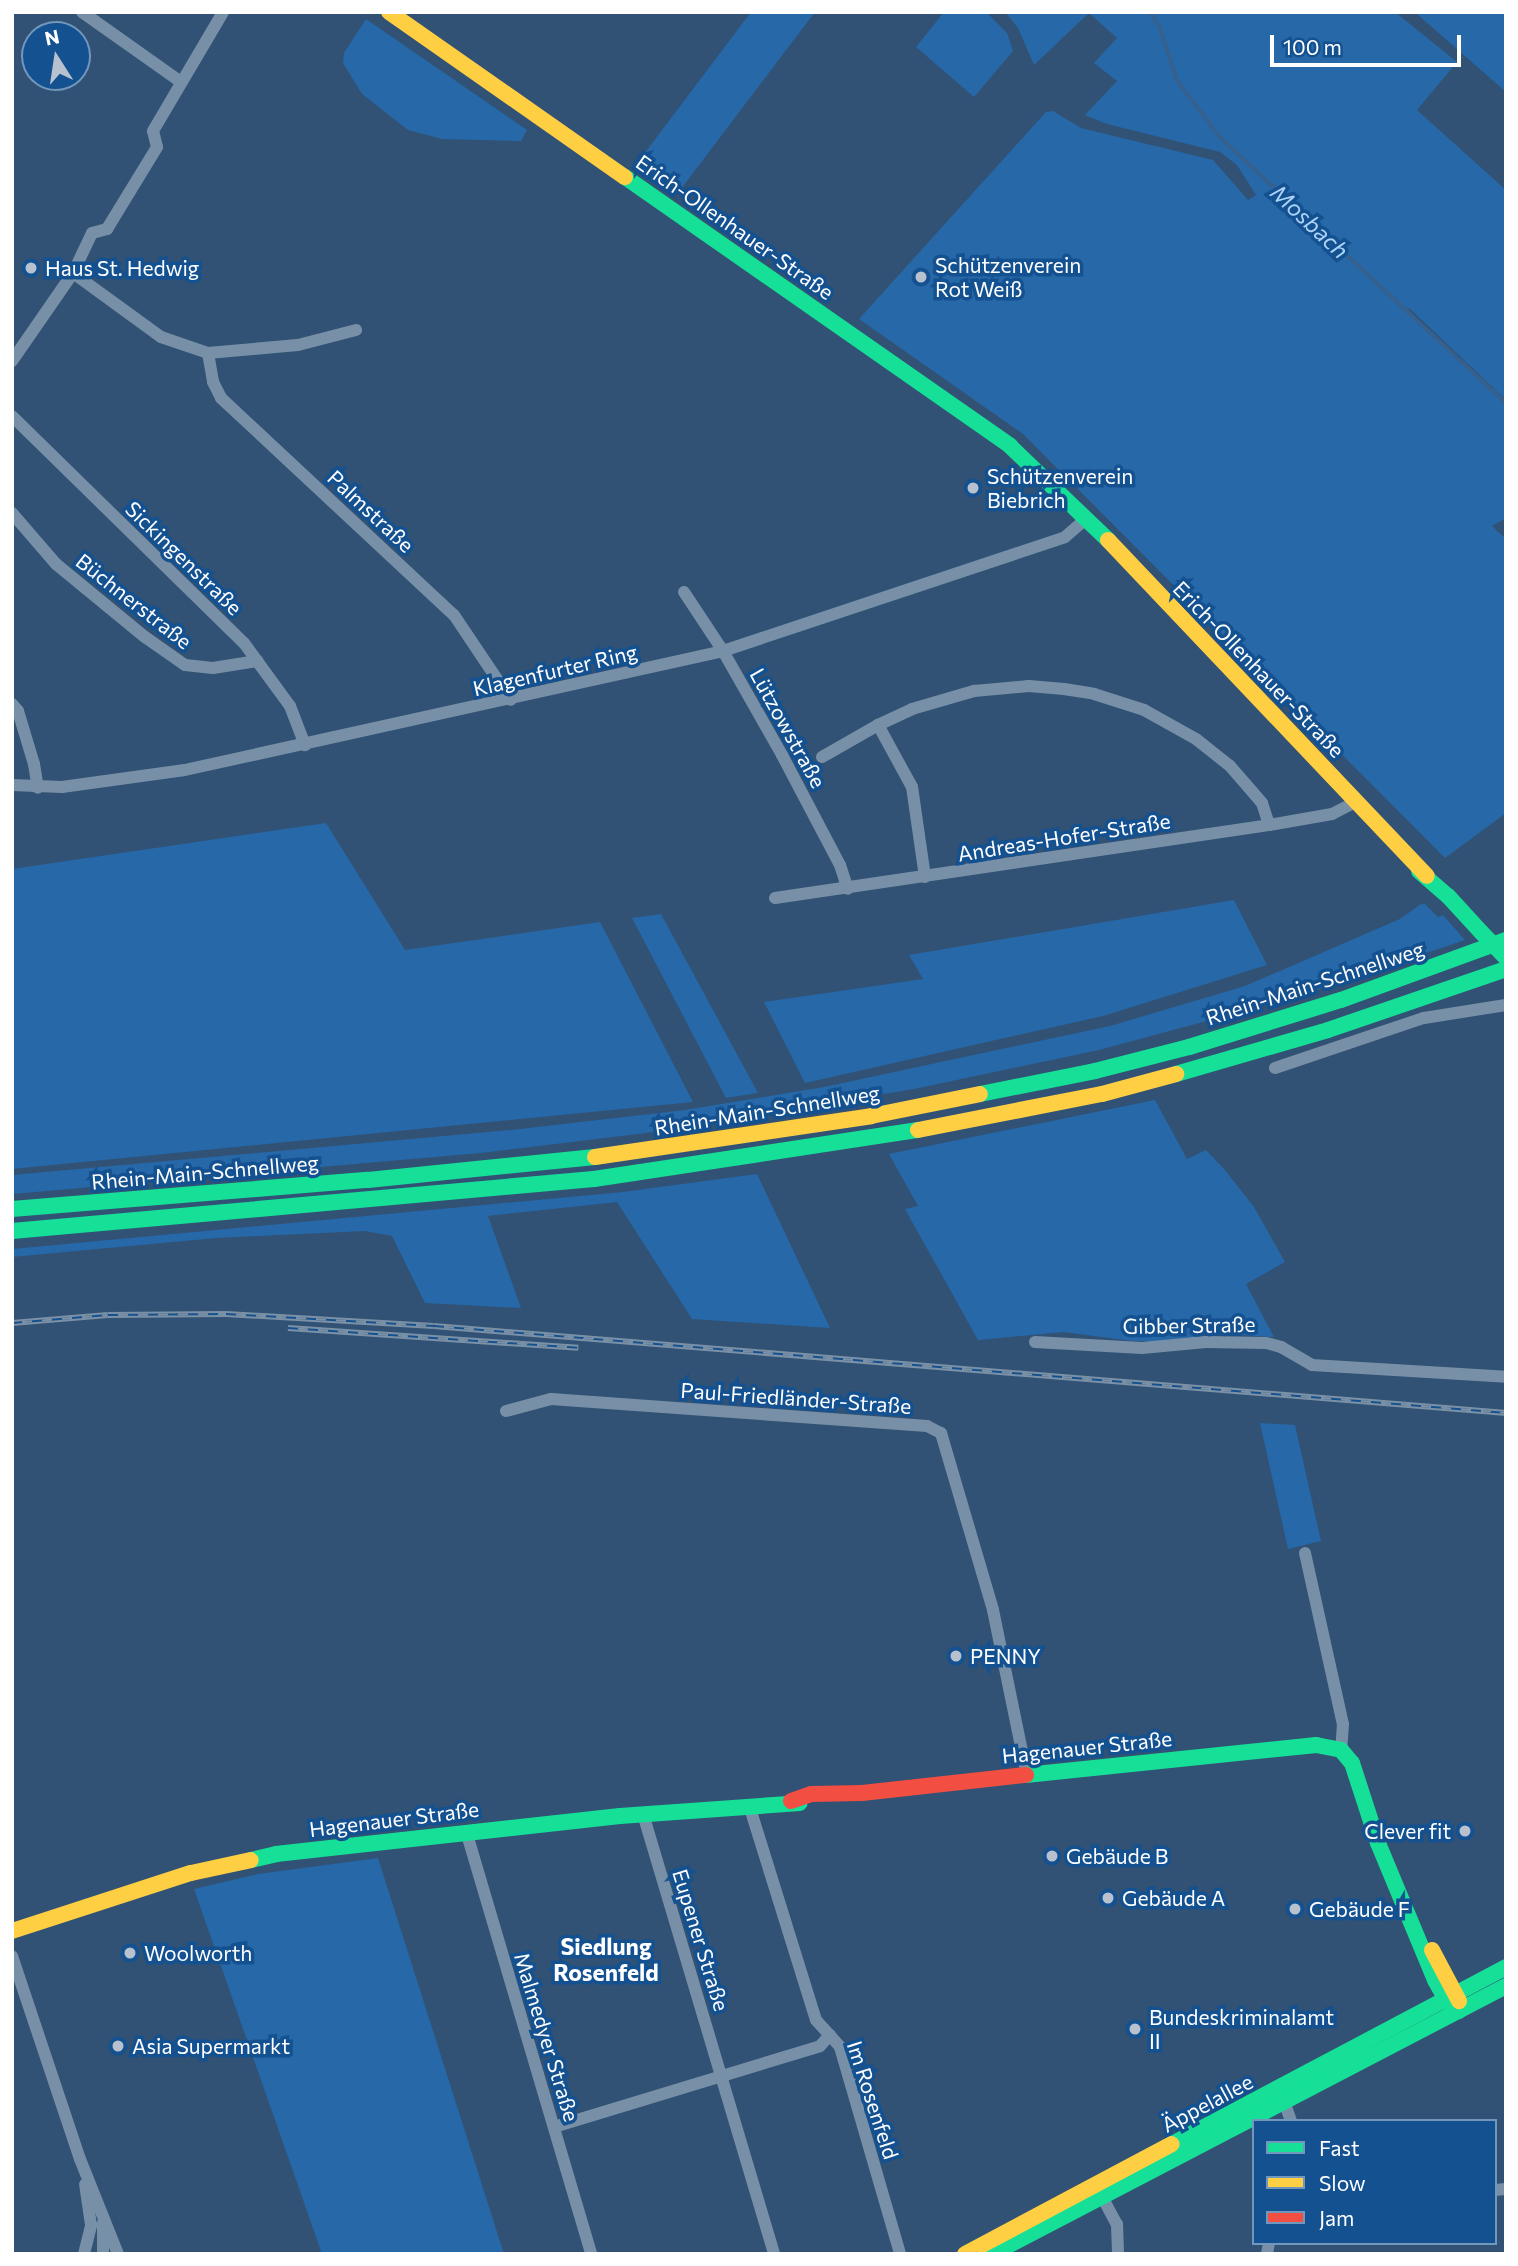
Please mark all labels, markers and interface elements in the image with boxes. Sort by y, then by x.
north arrow [21,21,91,91]
scale bar [1273,21,1464,65]
text: N [43,24,61,50]
text: 100 m [1283,34,1342,59]
street label: Erich-Ollenhauer-Straße [631,149,839,305]
water label: Mosbach [1265,178,1355,264]
place label: Schützenverein Rot Weiß [935,252,1081,302]
place label: Haus St. Hedwig [45,255,199,281]
marker: Haus St. Hedwig [23,260,39,276]
marker: Schützenverein Rot Weiß [913,269,929,285]
place label: Schützenverein Biebrich [987,463,1133,513]
street label: Palmstraße [323,465,419,557]
marker: Schützenverein Biebrich [965,480,981,496]
street label: Sickingenstraße [120,496,248,620]
street label: Büchnerstraße [71,548,197,654]
street label: Erich-Ollenhauer-Straße [1168,576,1350,762]
street label: Klagenfurter Ring [470,639,640,701]
street label: Lützowstraße [745,664,831,792]
street label: Andreas-Hofer-Straße [956,808,1172,866]
street label: Rhein-Main-Schnellweg [1203,936,1427,1030]
street label: Rhein-Main-Schnellweg [652,1080,882,1140]
street label: Rhein-Main-Schnellweg [90,1150,320,1194]
street label: Gibber Straße [1122,1311,1256,1339]
street label: Paul-Friedländer-Straße [680,1377,912,1419]
place label: PENNY [970,1643,1041,1669]
marker: PENNY [948,1648,964,1664]
street label: Hagenauer Straße [1001,1726,1173,1768]
street label: Hagenauer Straße [308,1796,480,1842]
place label: Clever fit [1364,1818,1451,1844]
marker: Clever fit [1457,1823,1473,1839]
place label: Gebäude B [1066,1843,1168,1869]
marker: Gebäude B [1044,1848,1060,1864]
street label: Eupener Straße [667,1866,735,2014]
place label: Gebäude A [1122,1885,1225,1911]
marker: Gebäude A [1100,1890,1116,1906]
place label: Gebäude F [1309,1896,1410,1922]
marker: Gebäude F [1287,1901,1303,1917]
district label: Siedlung Rosenfeld [553,1932,659,1986]
place label: Woolworth [144,1940,252,1966]
marker: Woolworth [122,1945,138,1961]
street label: Malmedyer Straße [509,1949,585,2125]
place label: Bundeskriminalamt II [1149,2004,1334,2054]
marker: Bundeskriminalamt II [1127,2021,1143,2037]
place label: Asia Supermarkt [132,2033,290,2059]
marker: Asia Supermarkt [110,2038,126,2054]
street label: Im Rosenfeld [842,2038,904,2162]
street label: Äppelallee [1157,2069,1257,2137]
legend [1252,2119,1497,2245]
text: Fast [1319,2135,1360,2160]
text: Slow [1319,2170,1366,2195]
text: Jam [1319,2205,1354,2230]

